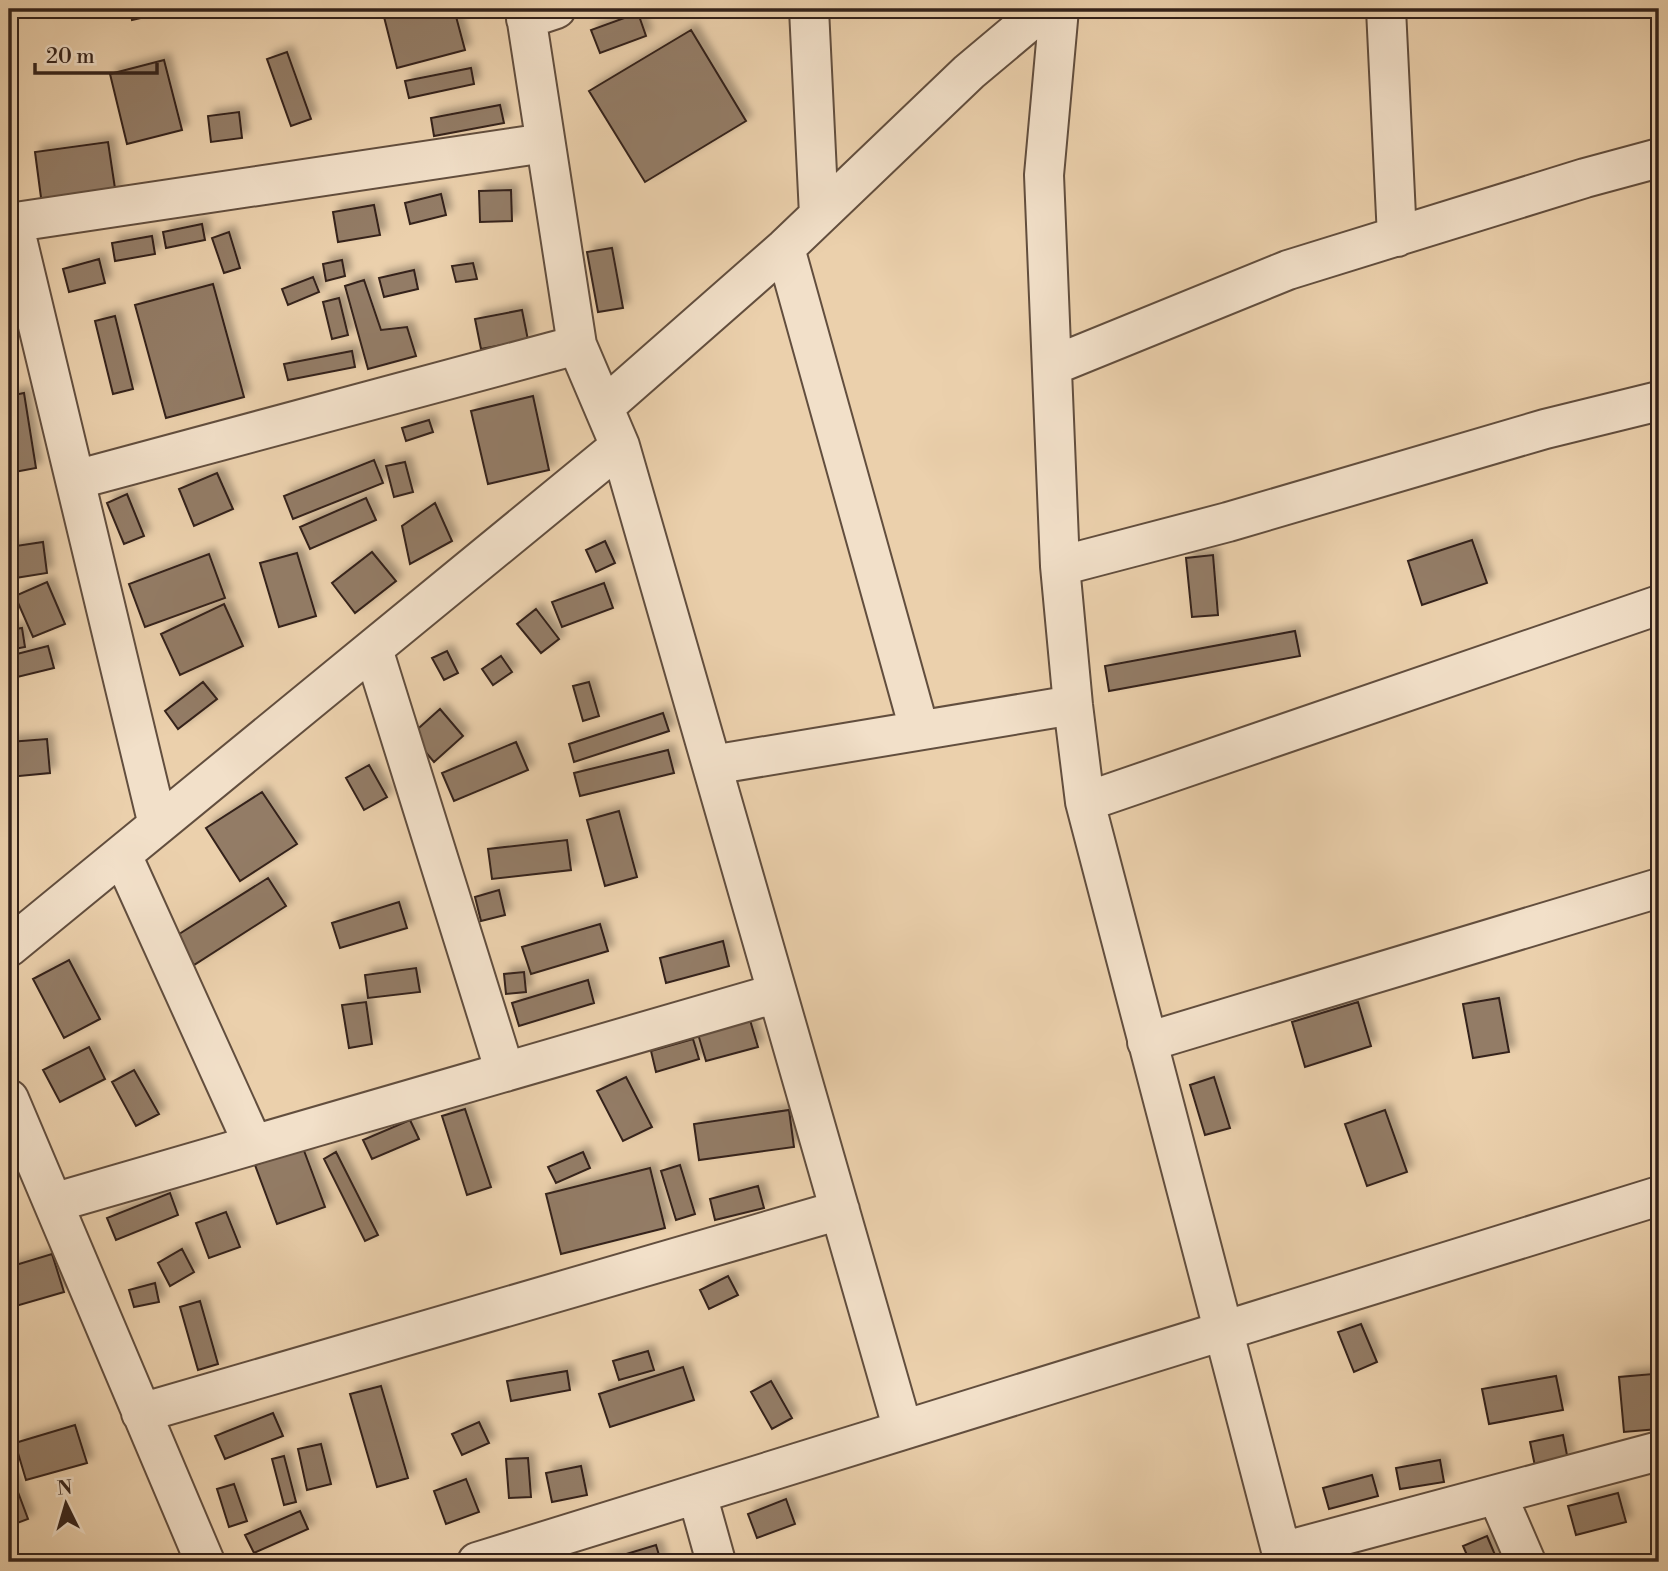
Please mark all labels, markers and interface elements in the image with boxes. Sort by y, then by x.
scale bar [35,32,158,76]
text: 20 m [46,44,95,70]
north arrow [32,1470,102,1540]
text: N [56,1475,73,1501]

